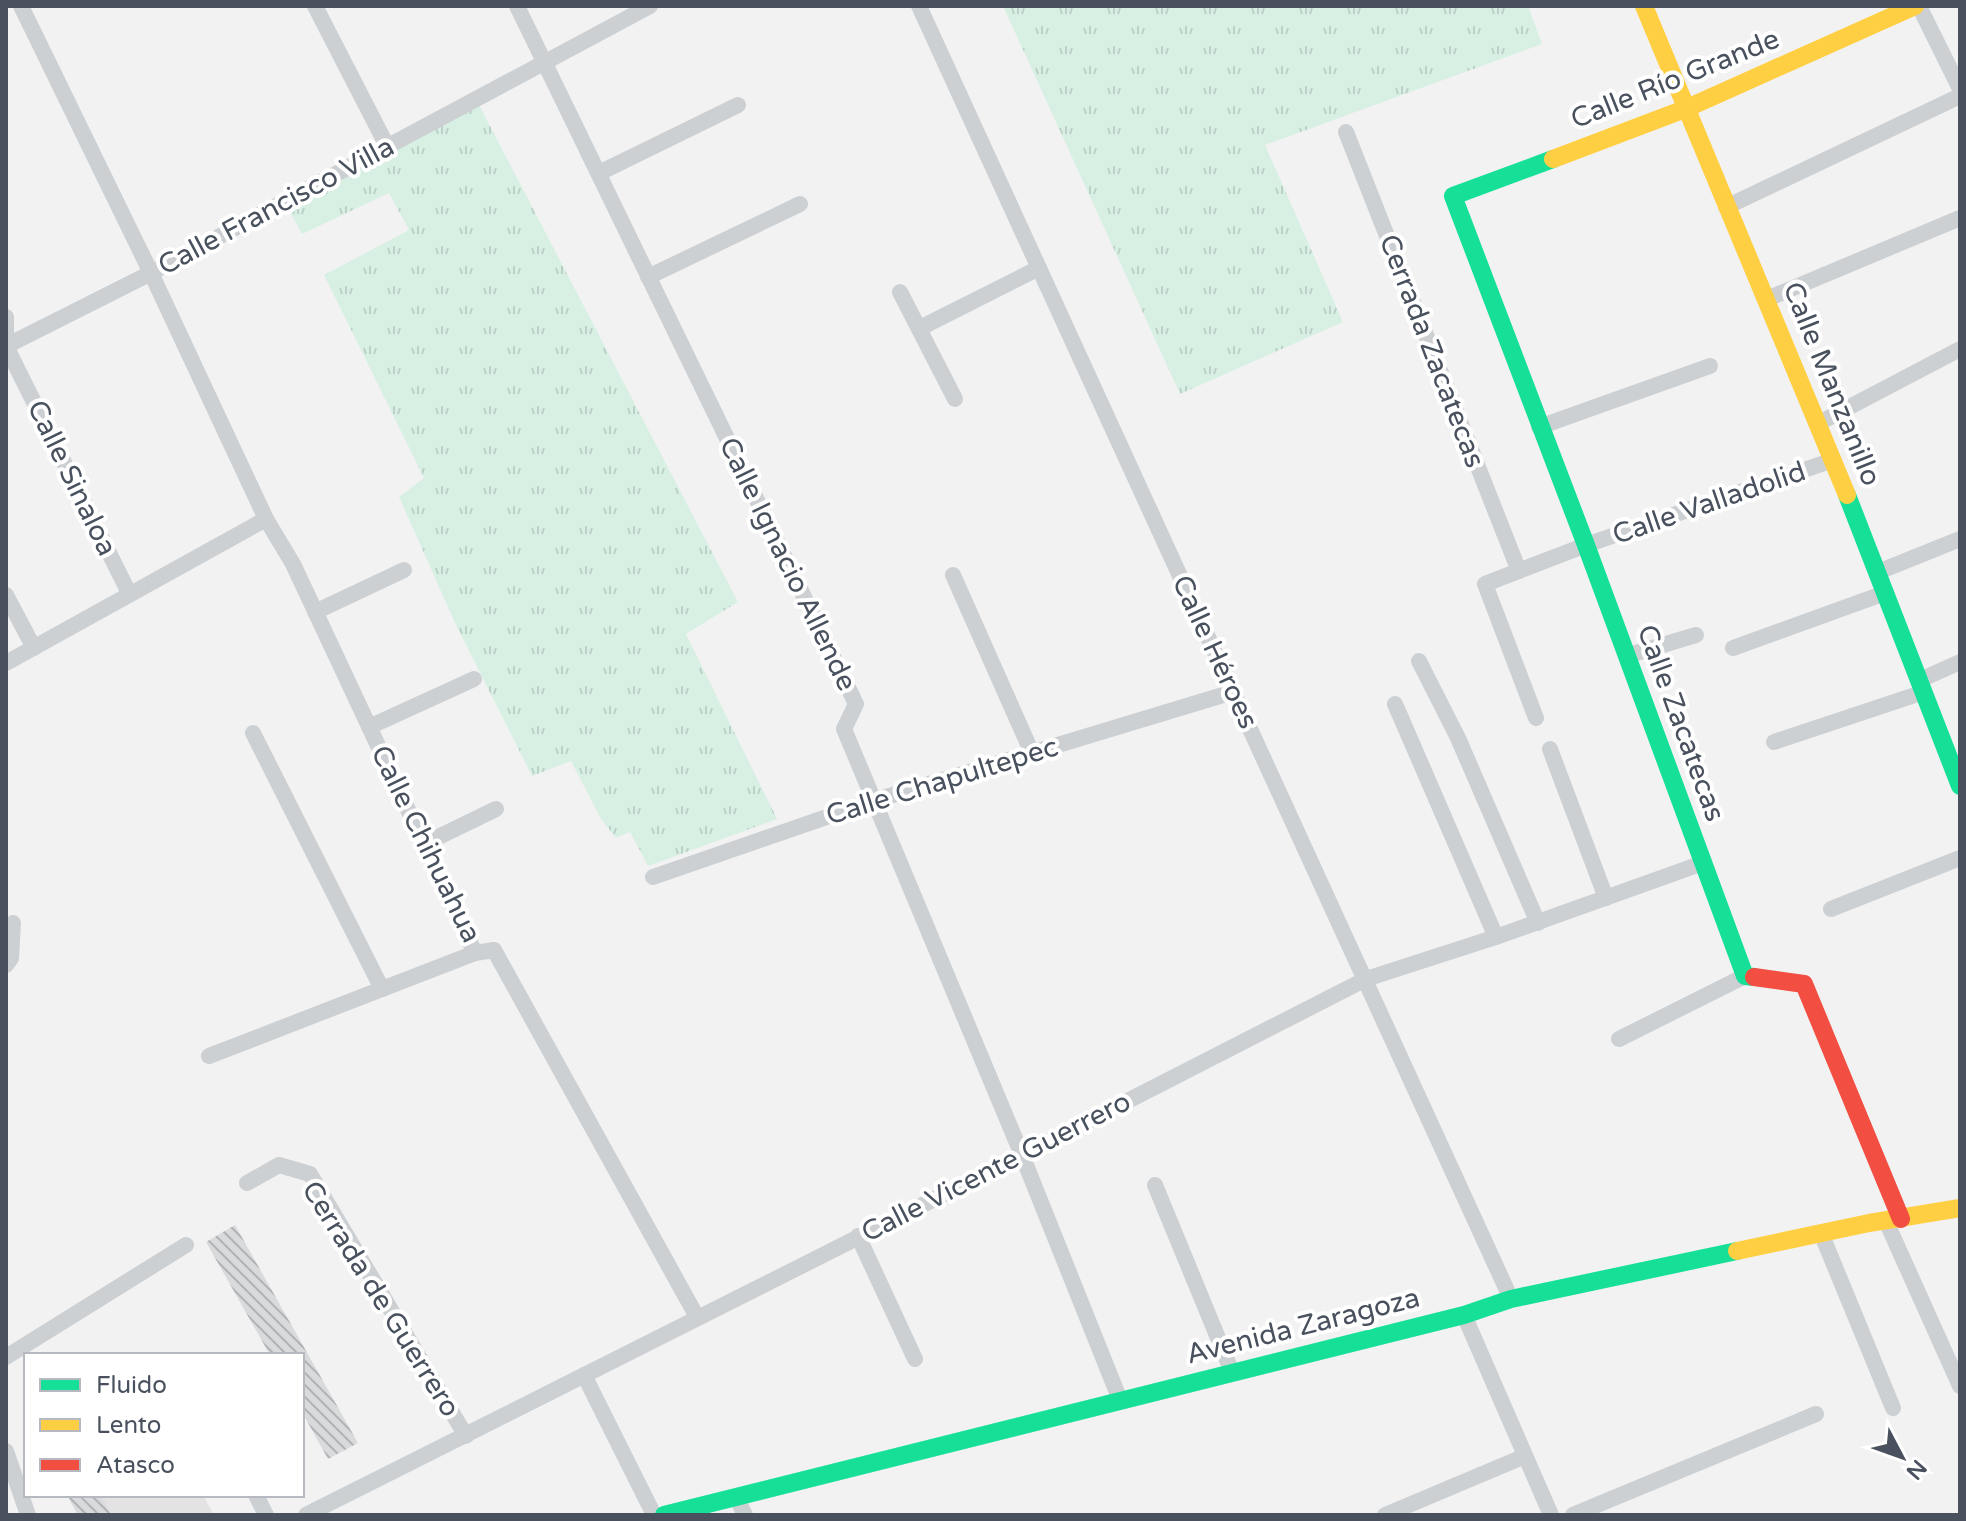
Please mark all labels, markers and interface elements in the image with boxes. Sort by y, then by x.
street label: Calle Río Grande [1566,22,1784,136]
street label: Calle Francisco Villa [152,129,400,283]
street label: Cerrada Zacatecas [1372,230,1492,472]
street label: Calle Manzanillo [1776,277,1888,491]
street label: Calle Sinaloa [20,395,124,561]
street label: Calle Ignacio Allende [712,432,864,696]
street label: Calle Valladolid [1608,454,1810,552]
street label: Calle Héroes [1165,570,1265,734]
street label: Calle Zacatecas [1630,620,1732,826]
street label: Calle Chapultepec [822,730,1062,832]
street label: Calle Chihuahua [364,740,488,948]
street label: Calle Vicente Guerrero [856,1084,1136,1250]
street label: Cerrada de Guerrero [295,1175,467,1423]
street label: Avenida Zaragoza [1183,1281,1423,1371]
legend [24,1353,304,1497]
text: Fluido [96,1371,167,1400]
text: Lento [96,1411,161,1440]
north arrow [1862,1417,1942,1497]
text: Atasco [96,1451,175,1480]
text: N [1901,1454,1932,1485]

